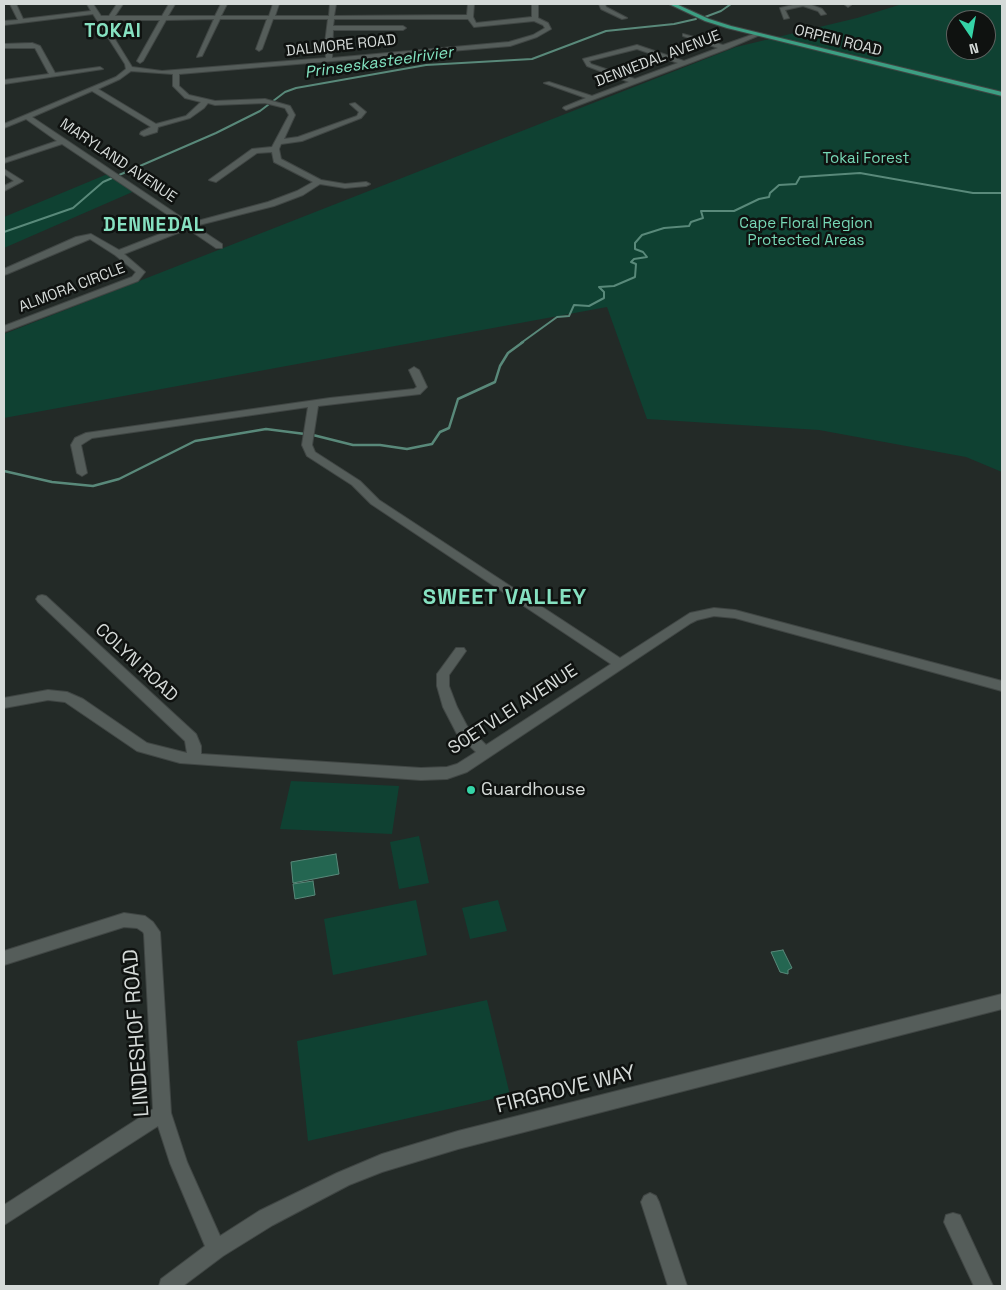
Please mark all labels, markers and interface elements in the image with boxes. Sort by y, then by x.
north arrow [946,10,996,60]
district label: TOKAI [84,21,142,43]
street label: ORPEN ROAD [792,21,884,61]
street label: DENNEDAL AVENUE [593,27,723,91]
street label: DALMORE ROAD [285,31,397,61]
text: N [967,39,980,58]
water label: Prinseskasteelrivier [304,43,454,83]
street label: MARYLAND AVENUE [56,115,180,207]
park label: Tokai Forest [823,150,909,168]
district label: DENNEDAL [102,215,206,237]
park label: Cape Floral Region Protected Areas [739,215,873,250]
street label: ALMORA CIRCLE [16,259,128,317]
district label: SWEET VALLEY [421,585,589,611]
street label: COLYN ROAD [90,619,182,707]
street label: SOETVLEI AVENUE [444,660,582,760]
place label: Guardhouse [481,779,586,801]
marker: Guardhouse [465,784,477,796]
street label: LINDESHOF ROAD [119,948,155,1118]
street label: FIRGROVE WAY [494,1060,638,1120]

